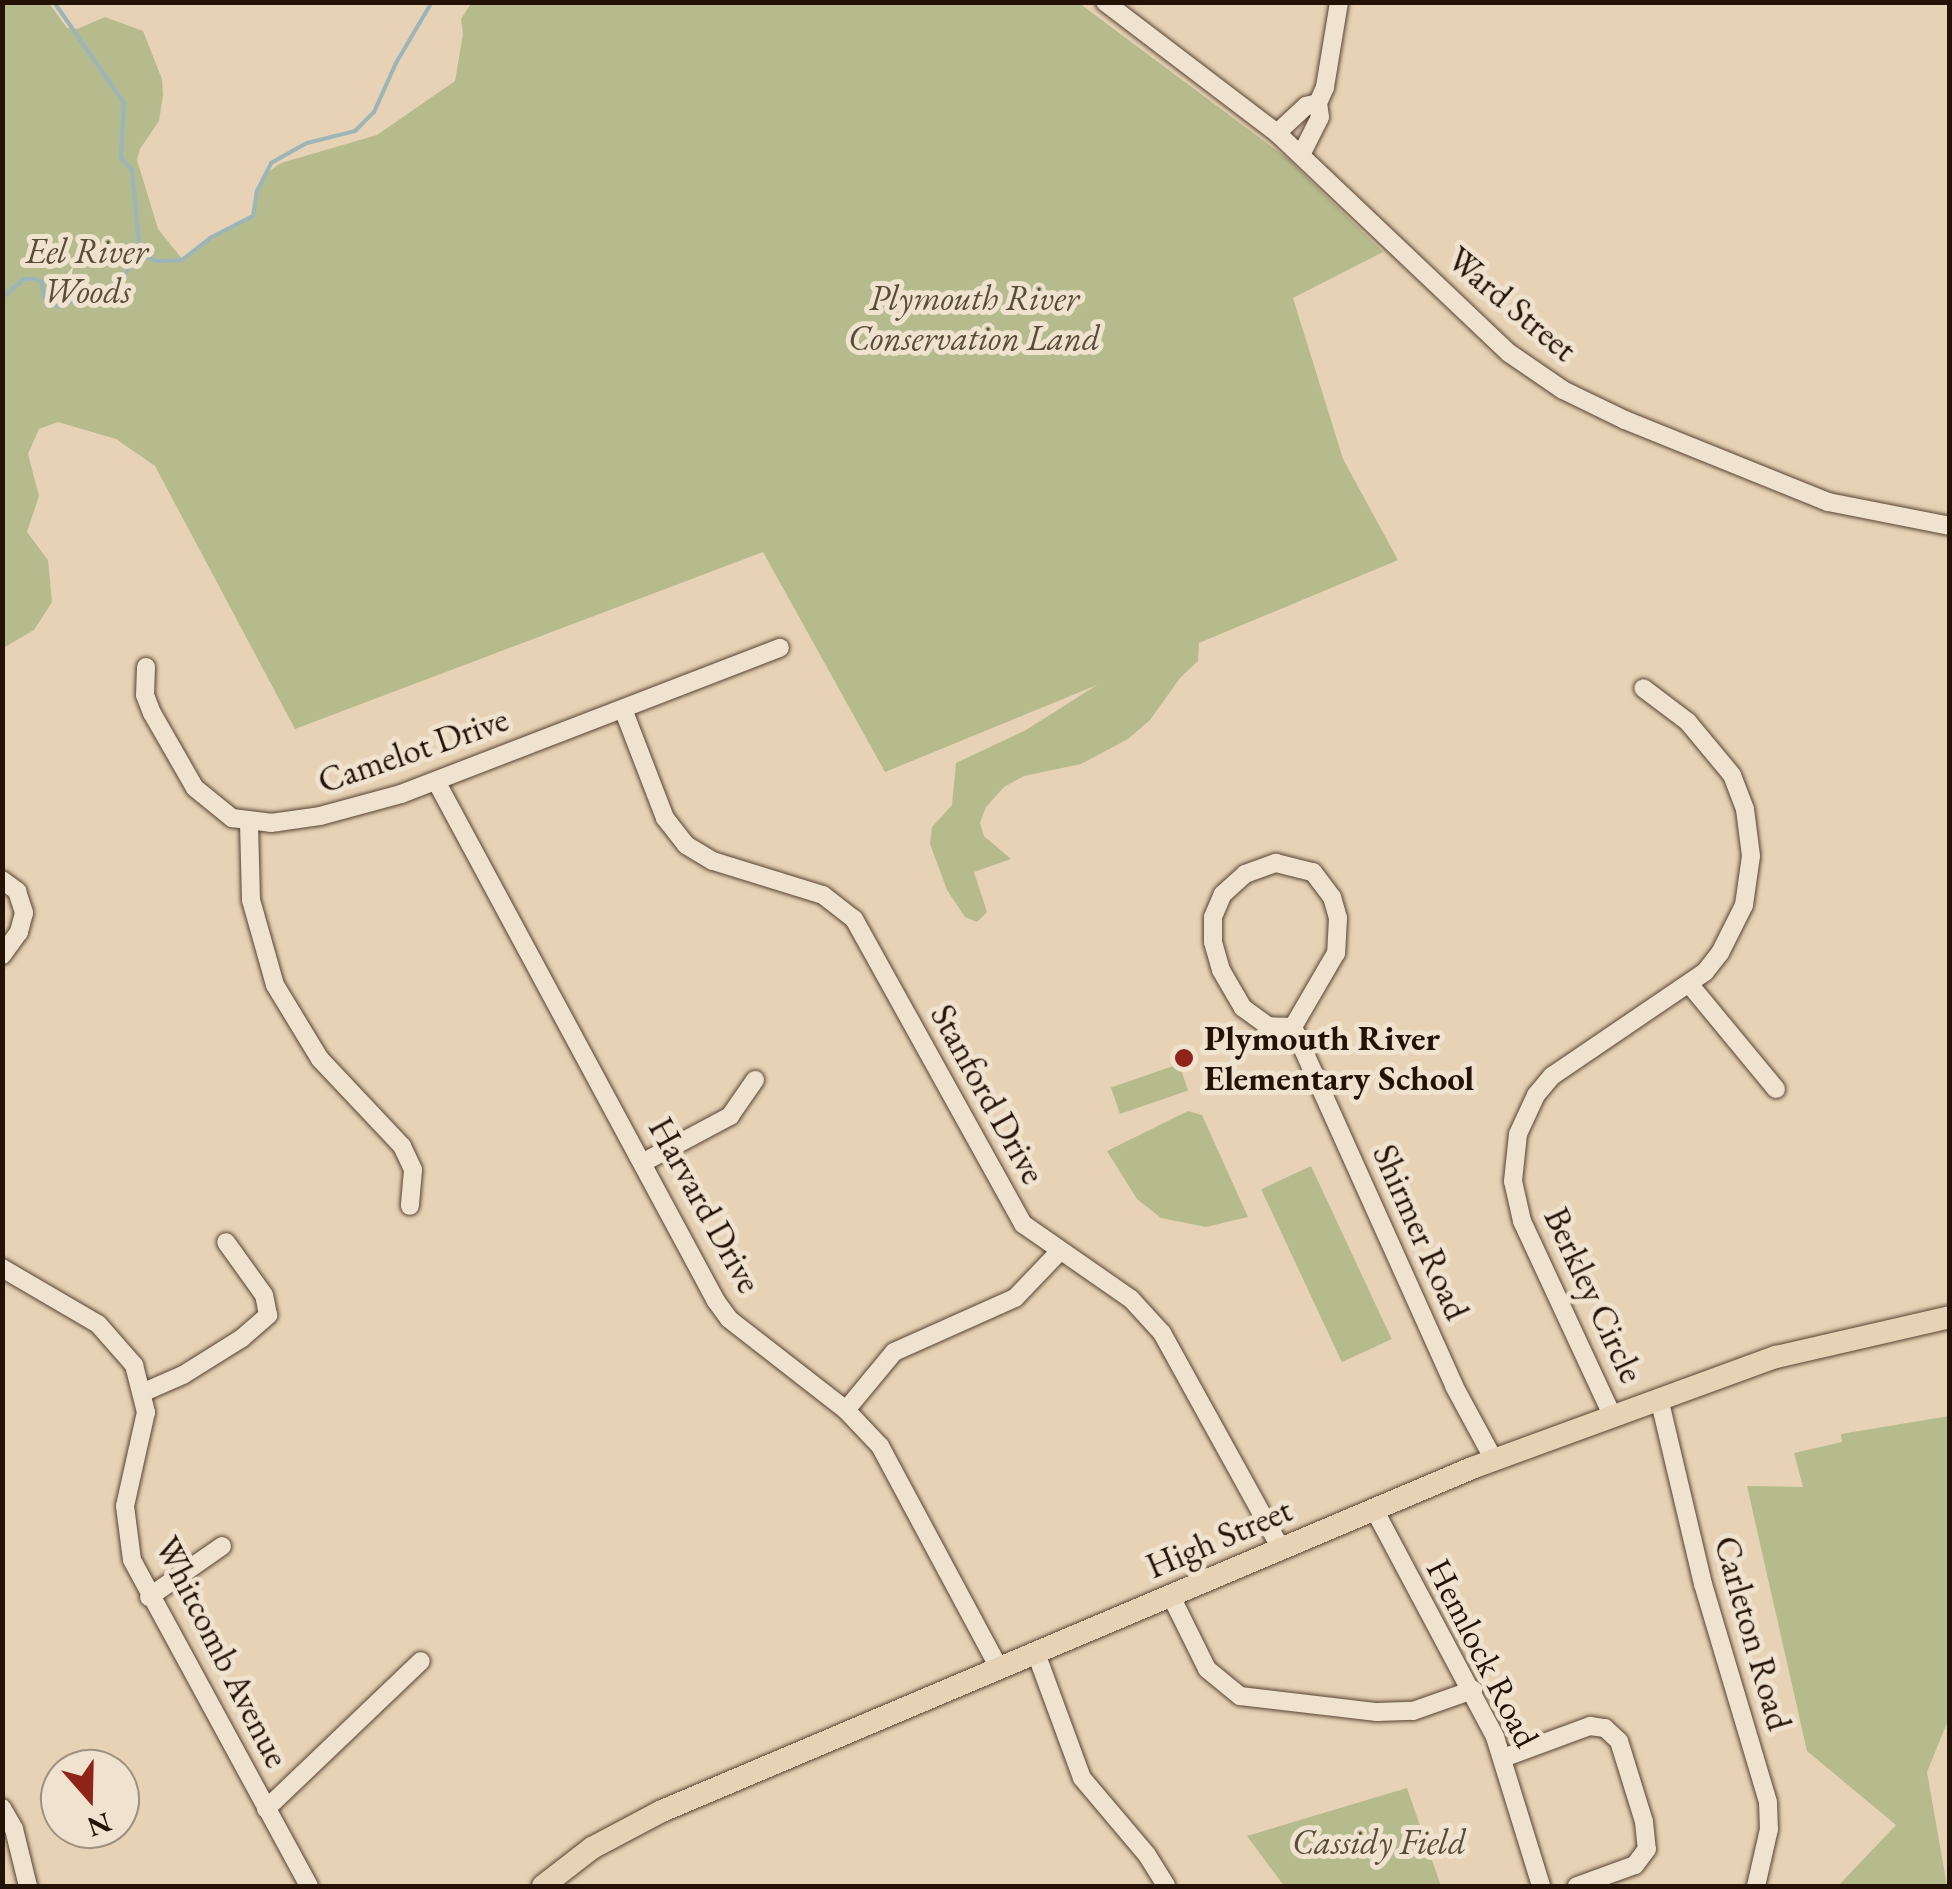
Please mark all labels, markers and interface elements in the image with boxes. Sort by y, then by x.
park label: Eel River Woods [26,230,148,312]
street label: Ward Street [1439,238,1585,370]
park label: Plymouth River Conservation Land [848,277,1100,359]
street label: Camelot Drive [312,698,514,802]
street label: Stanford Drive [922,997,1054,1191]
place label: Plymouth River Elementary School [1204,1017,1474,1099]
marker: Plymouth River Elementary School [1173,1047,1195,1069]
street label: Harvard Drive [640,1110,770,1300]
street label: Shirmer Road [1364,1138,1478,1326]
street label: Berkley Circle [1535,1201,1653,1389]
street label: High Street [1140,1489,1298,1587]
street label: Whitcomb Avenue [146,1530,298,1774]
street label: Carleton Road [1705,1531,1801,1735]
street label: Hemlock Road [1418,1552,1548,1754]
north arrow [40,1749,140,1849]
text: N [83,1805,116,1846]
park label: Cassidy Field [1292,1821,1466,1863]

